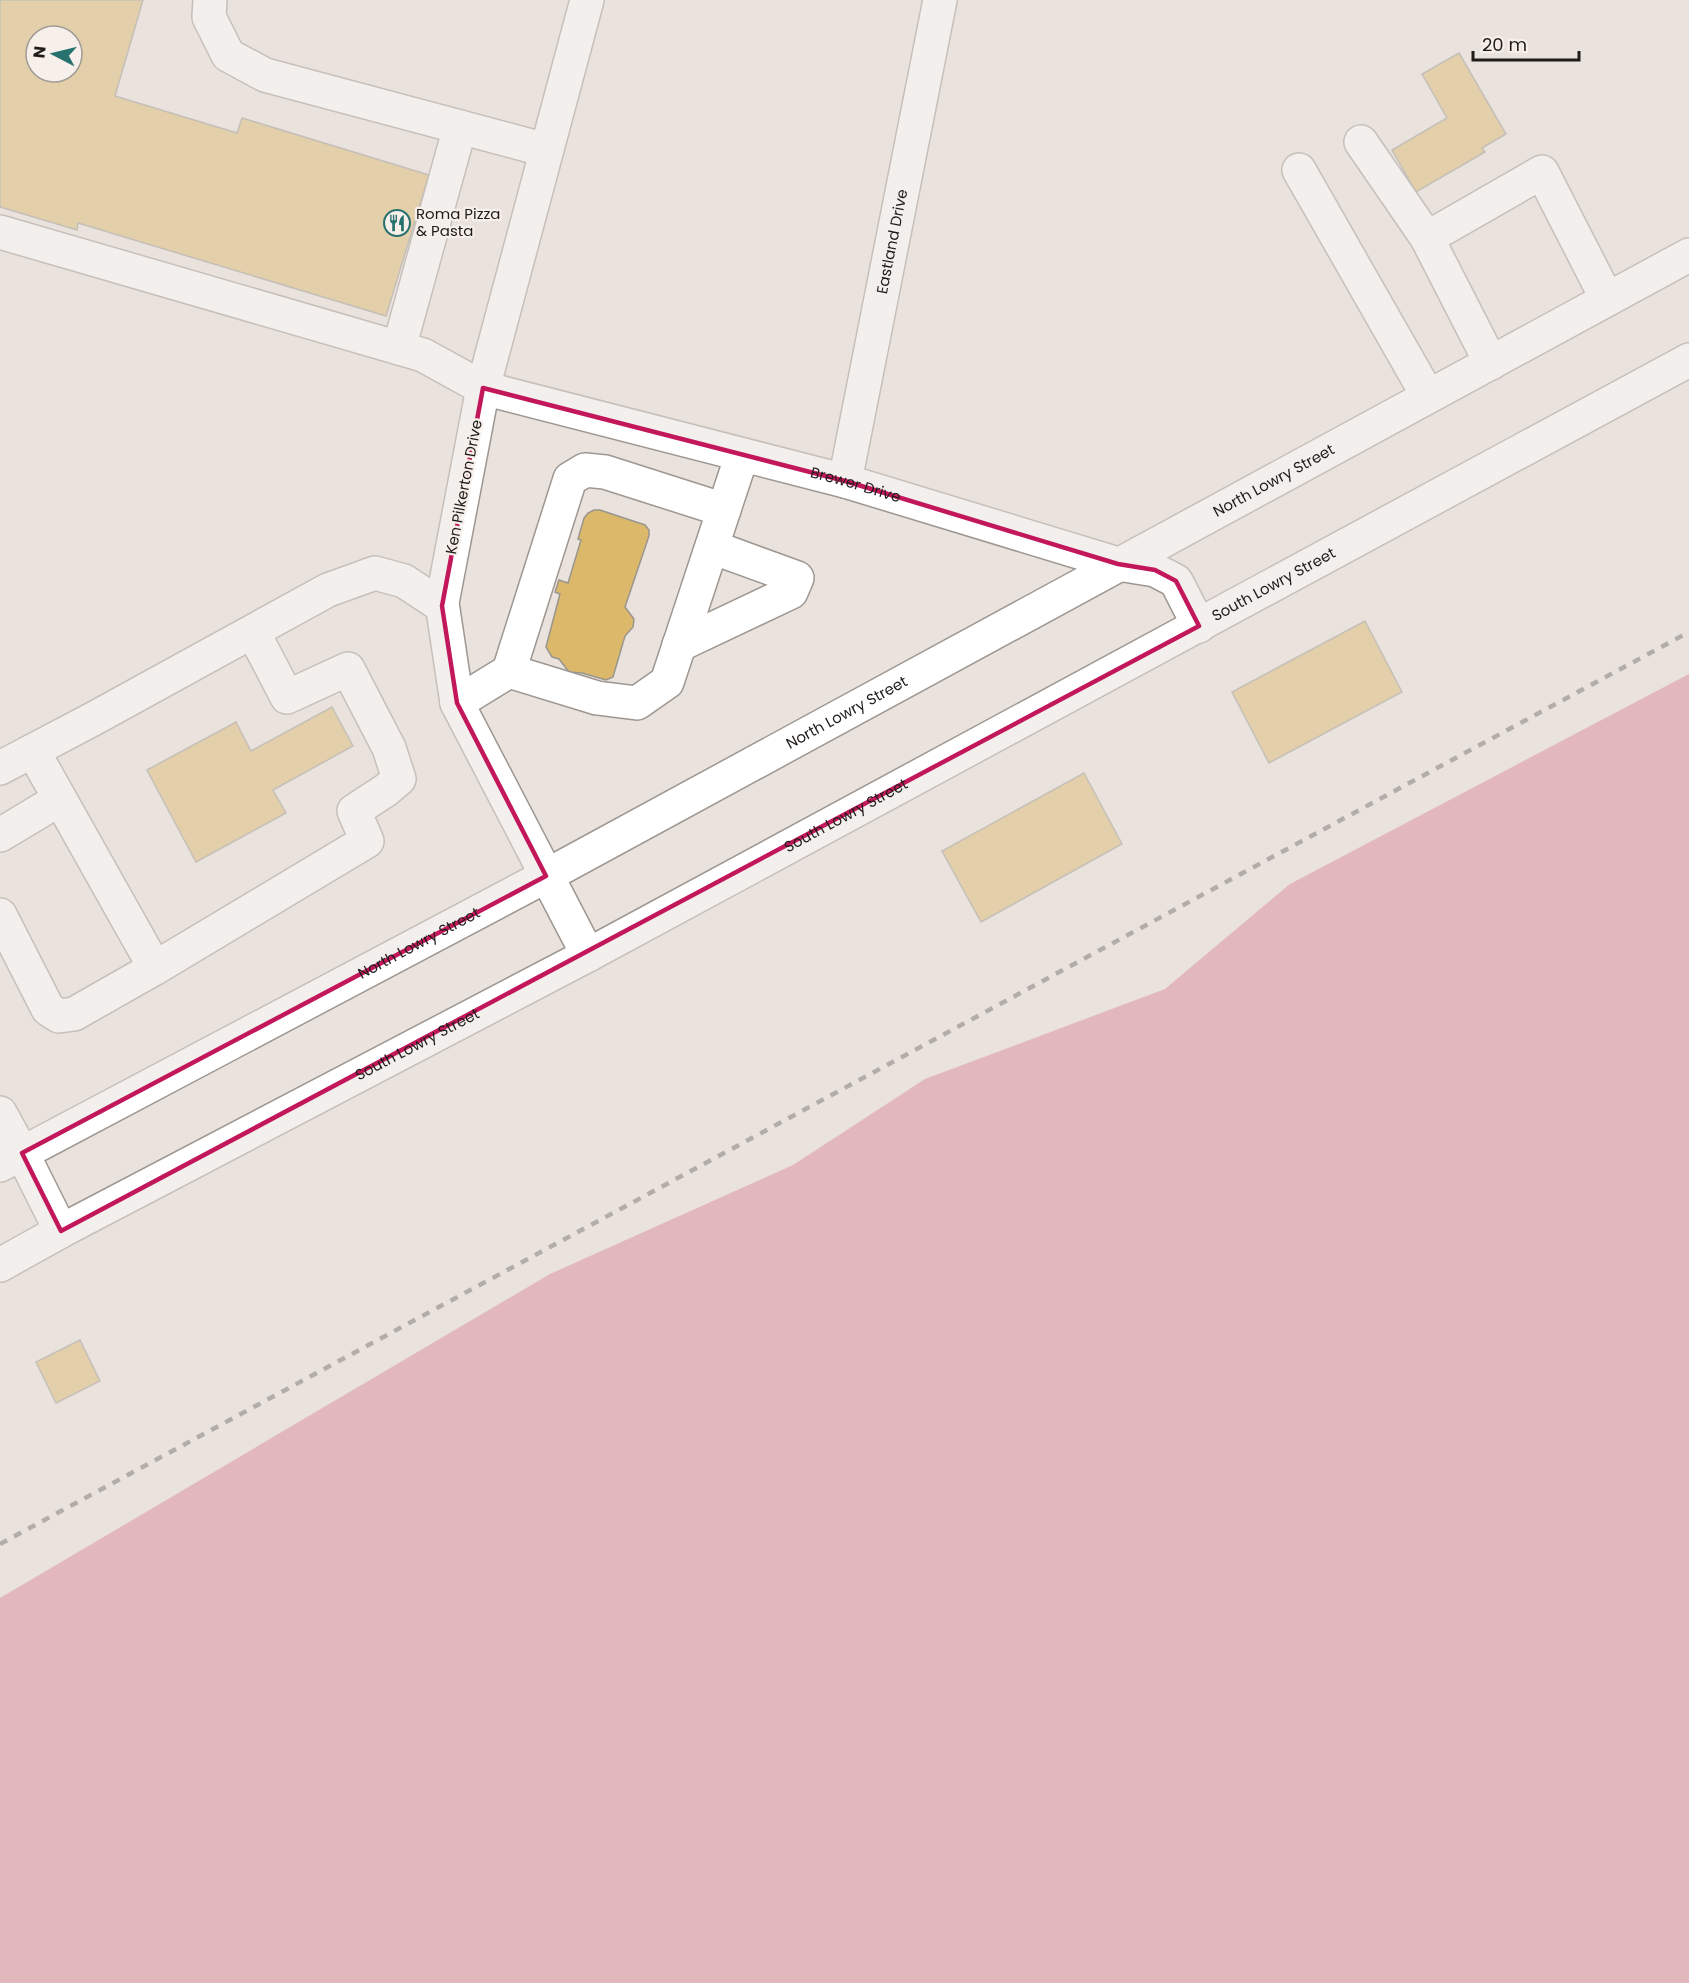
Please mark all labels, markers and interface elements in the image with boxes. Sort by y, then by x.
north arrow [24,24,84,84]
scale bar [1473,24,1580,62]
text: 20 m [1482,32,1527,57]
text: N [27,45,52,60]
street label: Eastland Drive [871,187,912,296]
place label: Roma Pizza & Pasta [416,203,500,241]
restaurant icon: Roma Pizza & Pasta [382,208,412,238]
street label: Ken Pilkerton Drive [440,418,487,556]
street label: North Lowry Street [1209,439,1338,522]
street label: Brewer Drive [808,462,903,507]
street label: South Lowry Street [1208,542,1339,626]
street label: North Lowry Street [782,671,911,754]
street label: South Lowry Street [780,773,911,857]
street label: North Lowry Street [354,902,483,984]
street label: South Lowry Street [351,1003,483,1085]

